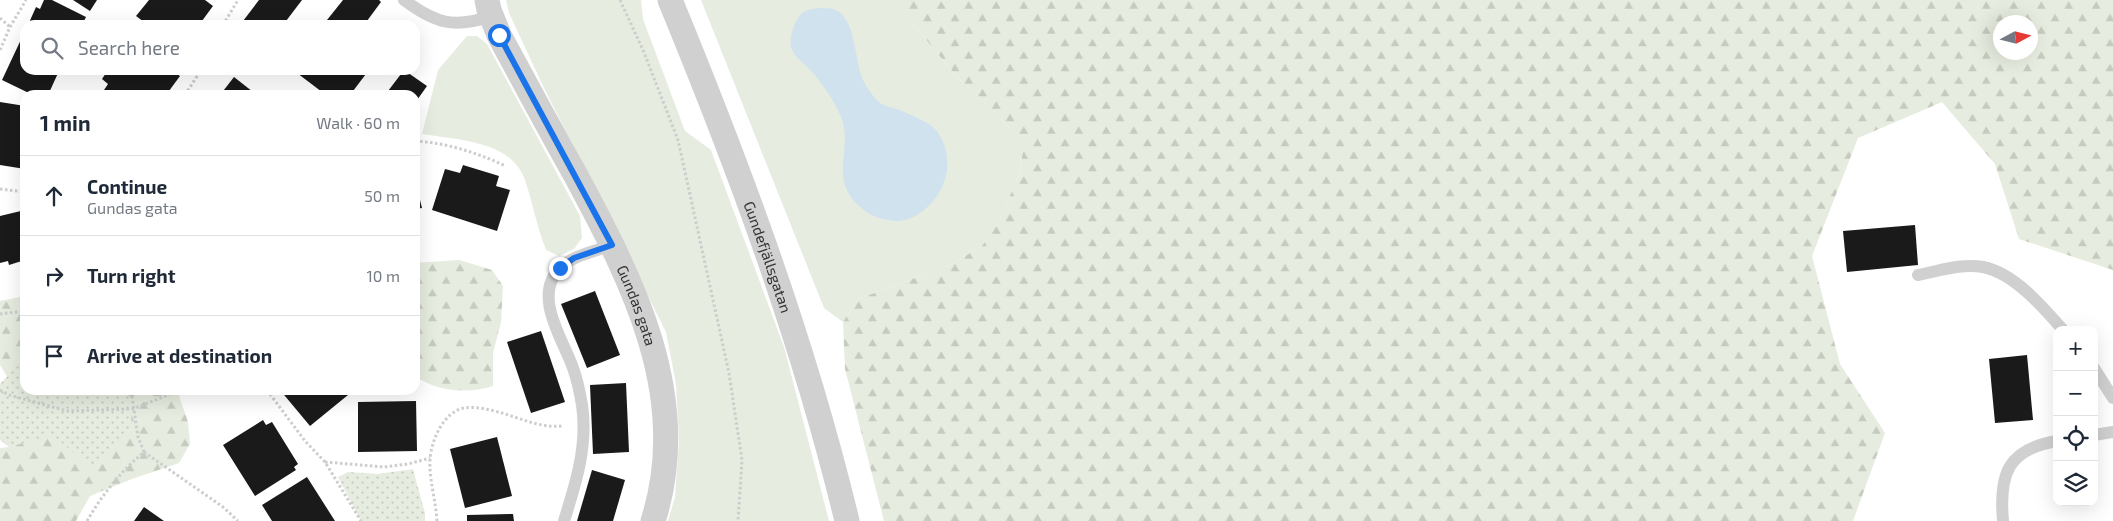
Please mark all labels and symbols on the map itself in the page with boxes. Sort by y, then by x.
north arrow [1993,15,2038,60]
route start [488,24,511,47]
street label: Gundefjällsgatan [740,199,796,315]
route end [549,257,572,280]
street label: Gundas gata [613,262,660,348]

